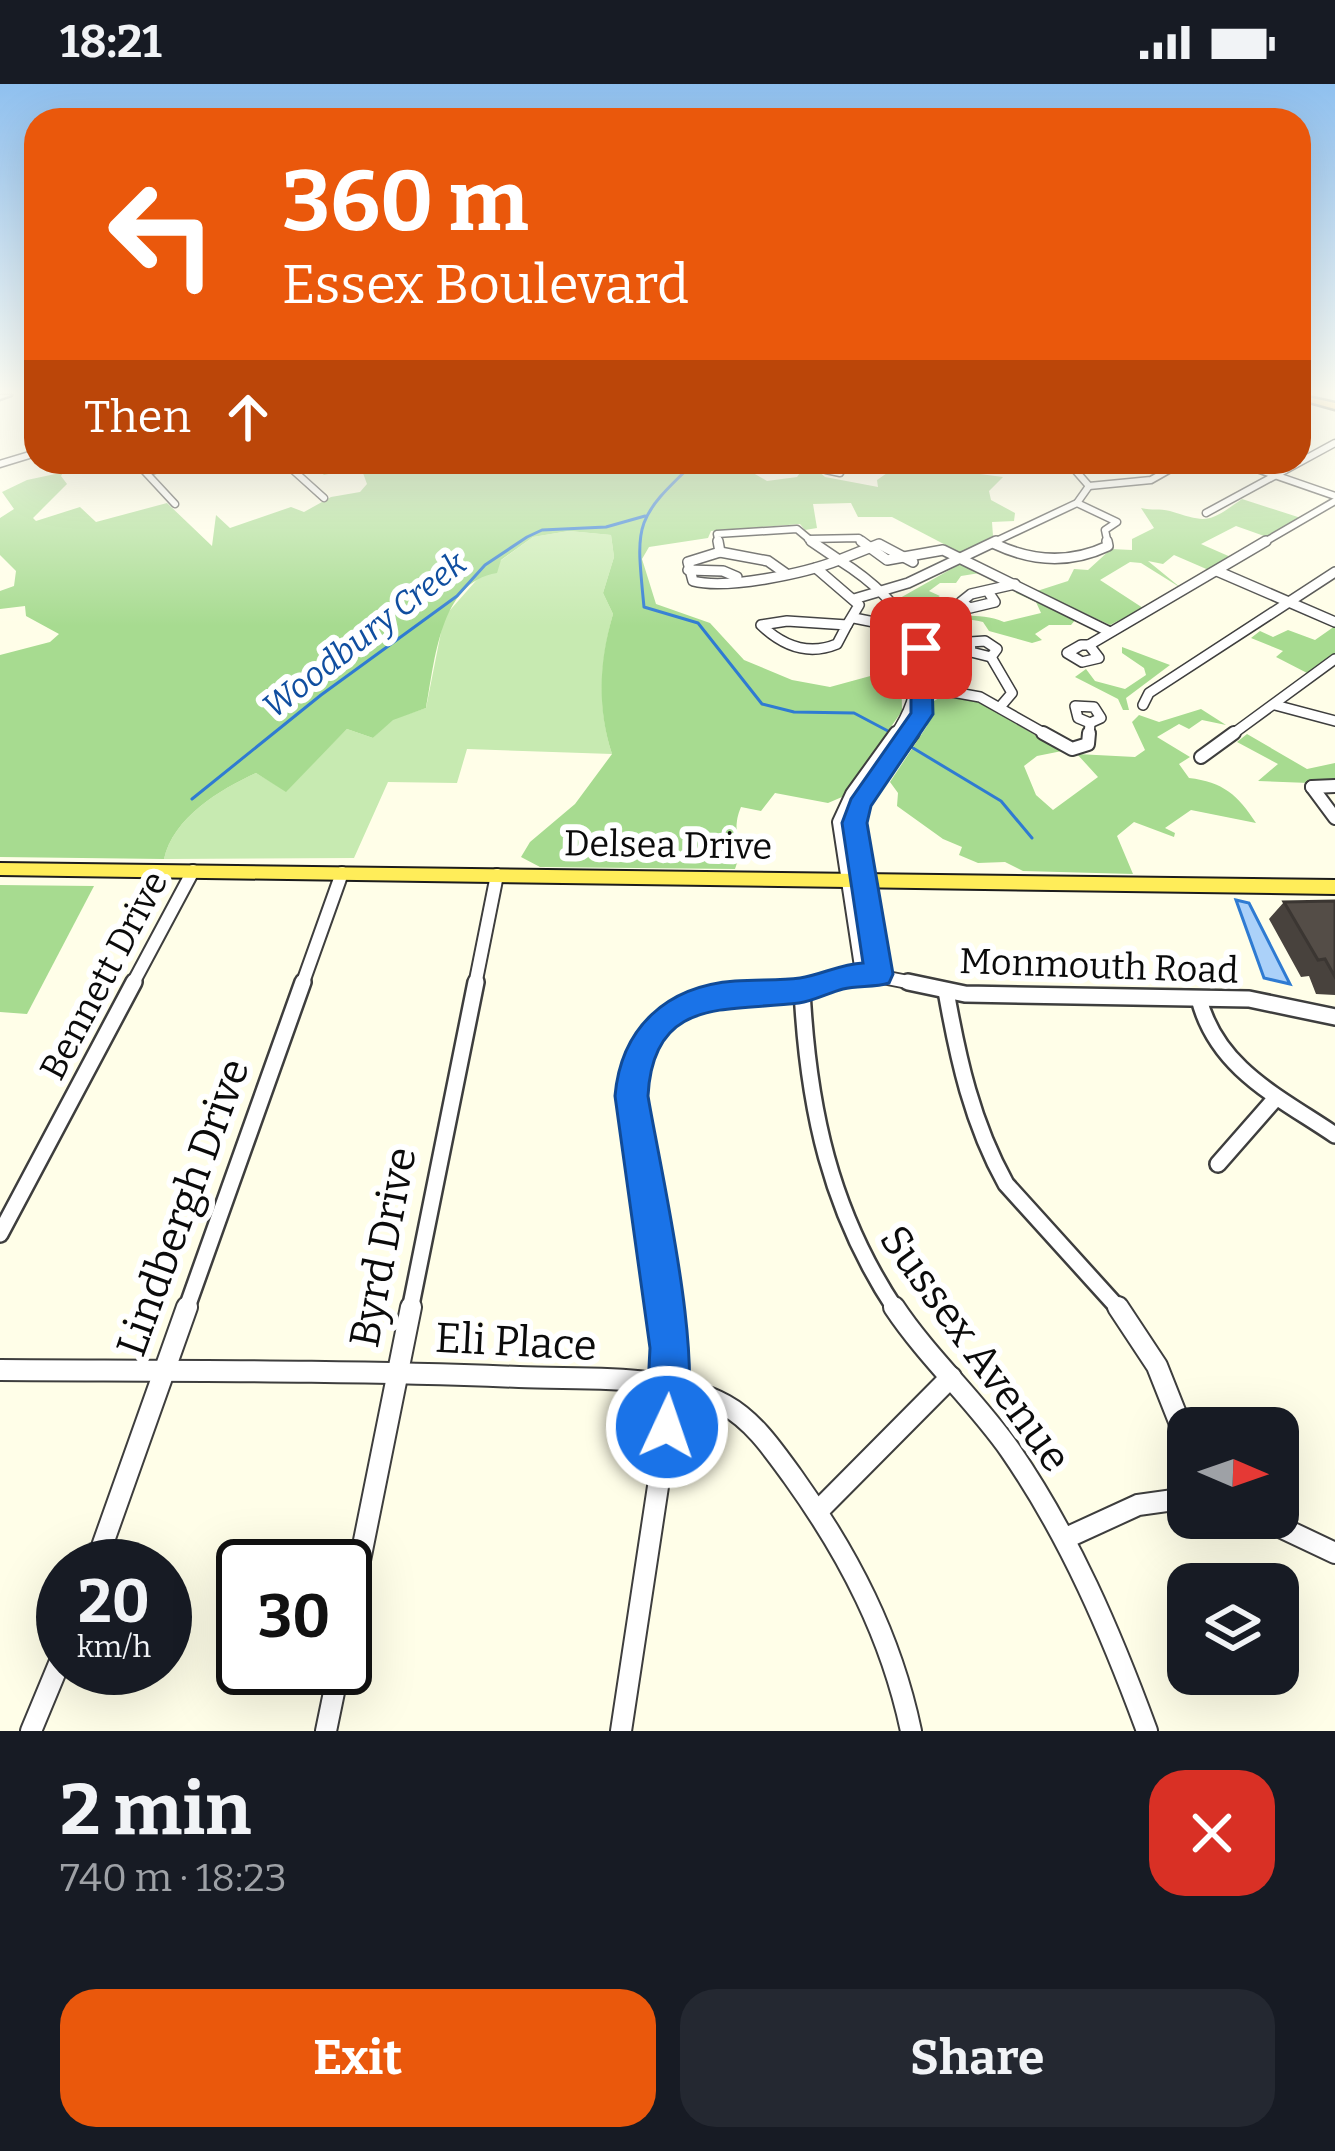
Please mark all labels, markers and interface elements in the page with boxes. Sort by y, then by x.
text: 18:21 [60,15,162,69]
text: 360 m [282,151,529,252]
icon: left [84,156,240,312]
text: Essex Boulevard [282,253,689,317]
icon: ahead [215,384,281,450]
text: Then [84,390,191,444]
water label: Woodbury Creek [255,542,475,727]
pin [870,597,972,699]
icon: arrive [888,615,954,681]
street label: Delsea Drive [564,821,772,869]
street label: Bennett Drive [31,864,177,1087]
street label: Monmouth Road [959,939,1239,993]
street label: Lindbergh Drive [106,1052,260,1363]
street label: Byrd Drive [339,1143,427,1351]
street label: Sussex Avenue [869,1216,1081,1481]
street label: Eli Place [434,1313,598,1371]
position arrow [604,1364,730,1490]
north arrow [1167,1407,1299,1539]
map controls [1167,1407,1299,1695]
speed limit sign: 30 [216,1539,372,1695]
button: layers [1167,1563,1299,1695]
text: 20 [78,1566,150,1638]
text: km/h [77,1629,151,1665]
text: 2 min [60,1767,251,1853]
button: close [1149,1770,1275,1896]
text: 740 m · 18:23 [60,1855,287,1901]
button: Exit [60,1989,656,2127]
button: Share [680,1989,1275,2127]

